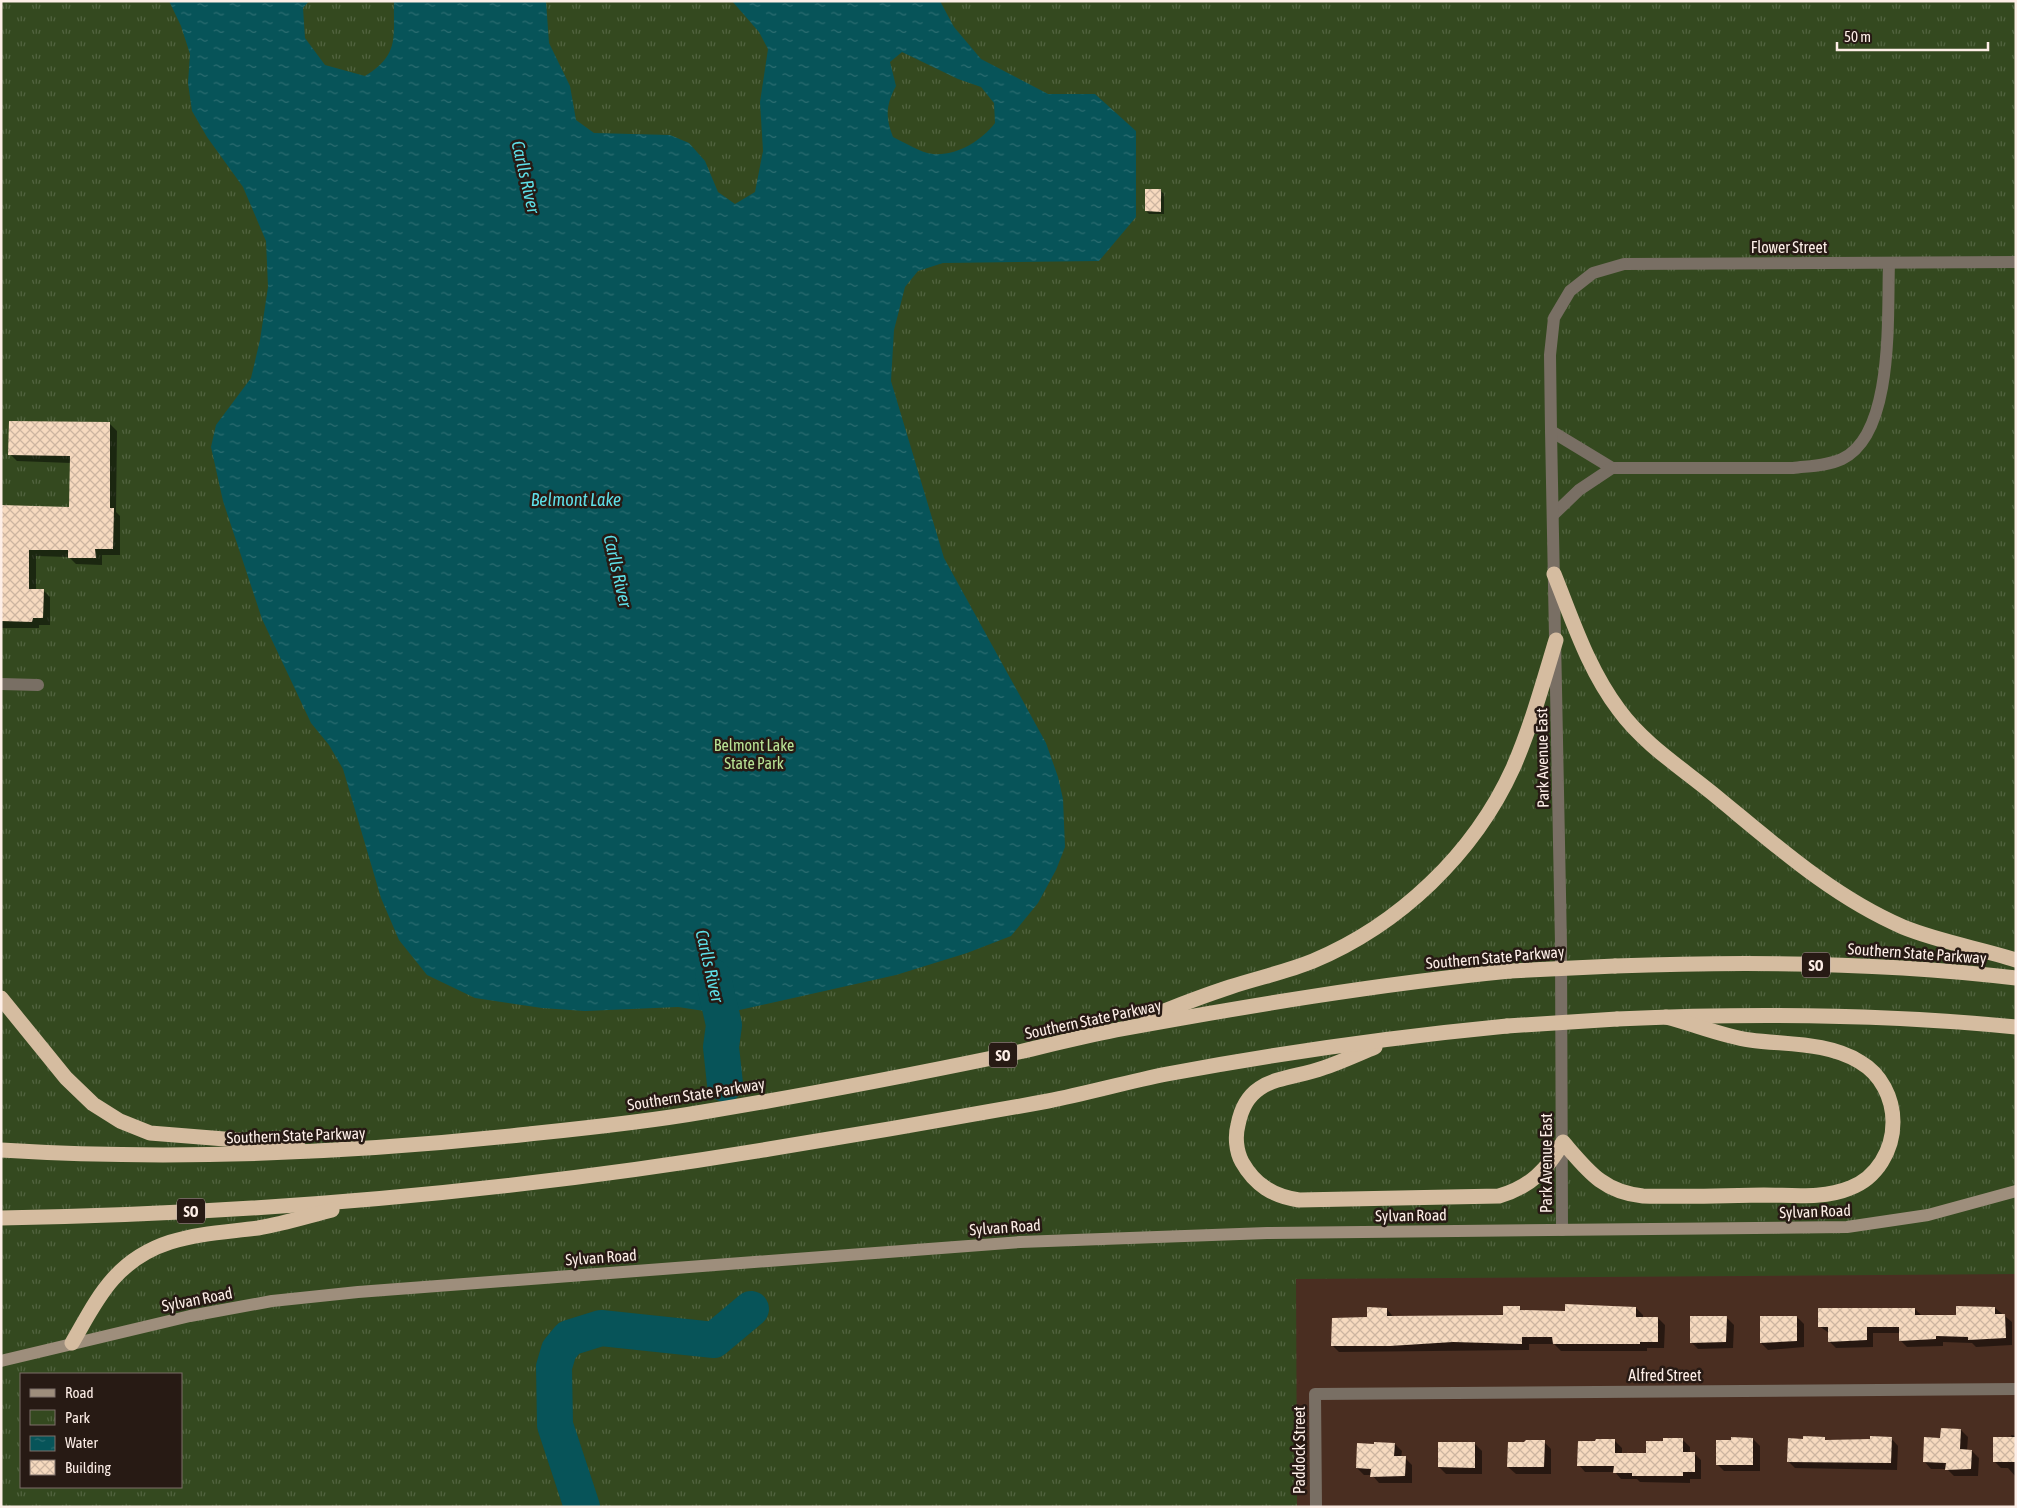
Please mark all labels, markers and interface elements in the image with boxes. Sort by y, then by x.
scale bar [1837,20,1988,52]
text: 50 m [1844,28,1871,45]
water label: Carlls River [507,139,545,216]
street label: Flower Street [1751,238,1828,256]
water label: Belmont Lake [531,489,621,510]
water label: Carlls River [599,533,637,610]
street label: Park Avenue East [1532,708,1552,808]
park label: Belmont Lake State Park [714,736,794,772]
water label: Carlls River [691,928,729,1005]
street label: Southern State Parkway [1847,939,1987,968]
street label: Southern State Parkway [1425,942,1566,973]
road number: SO [1802,952,1830,978]
street label: Southern State Parkway [1023,996,1163,1043]
road number: SO [989,1042,1017,1068]
street label: Southern State Parkway [626,1074,767,1115]
street label: Park Avenue East [1537,1113,1555,1213]
street label: Southern State Parkway [226,1124,366,1147]
road number: SO [177,1198,205,1224]
street label: Sylvan Road [1779,1201,1851,1222]
street label: Sylvan Road [1375,1205,1447,1226]
street label: Sylvan Road [969,1216,1041,1239]
street label: Sylvan Road [565,1246,637,1269]
street label: Sylvan Road [160,1283,234,1316]
street label: Alfred Street [1628,1366,1702,1384]
legend [20,1373,182,1488]
text: Road [65,1384,94,1401]
street label: Paddock Street [1290,1406,1308,1494]
text: Park [65,1409,90,1426]
text: Water [65,1434,98,1451]
text: Building [65,1459,111,1476]

